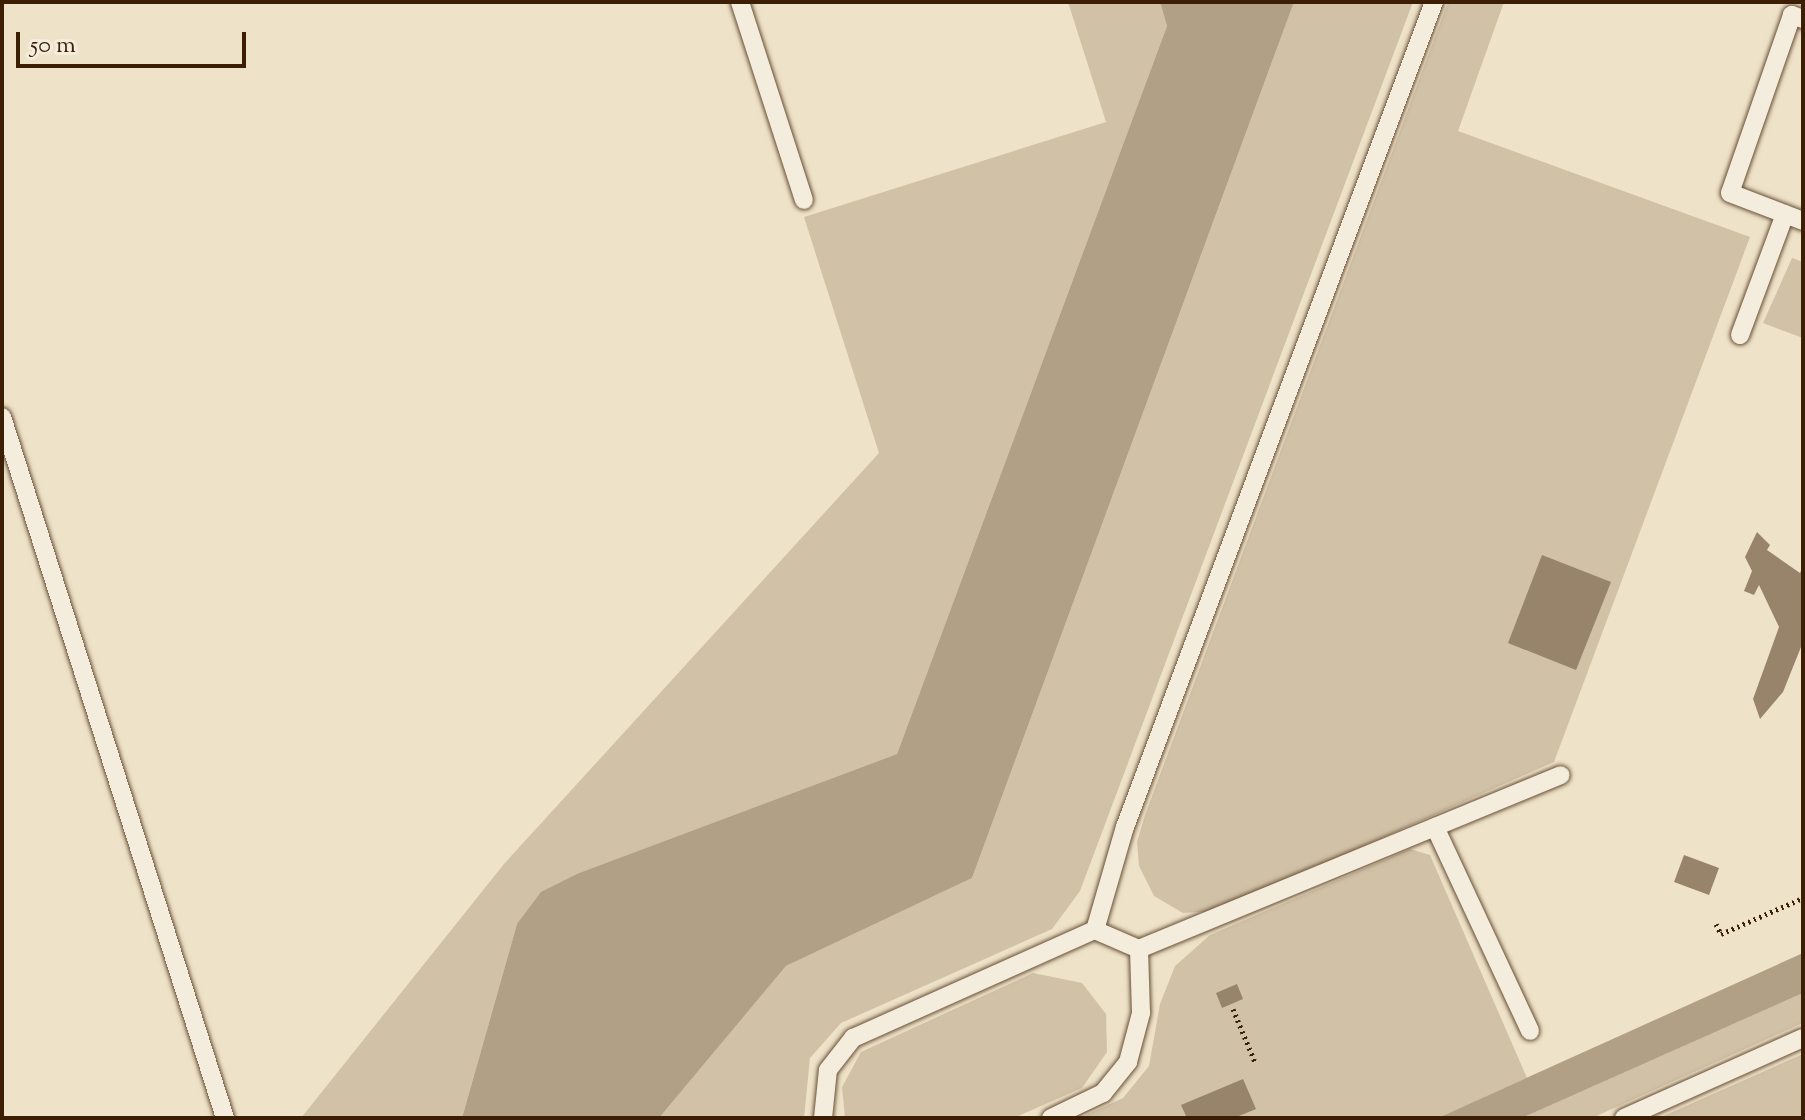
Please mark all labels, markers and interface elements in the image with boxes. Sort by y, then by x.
scale bar [20,16,250,66]
text: 50 m [30,29,76,63]

